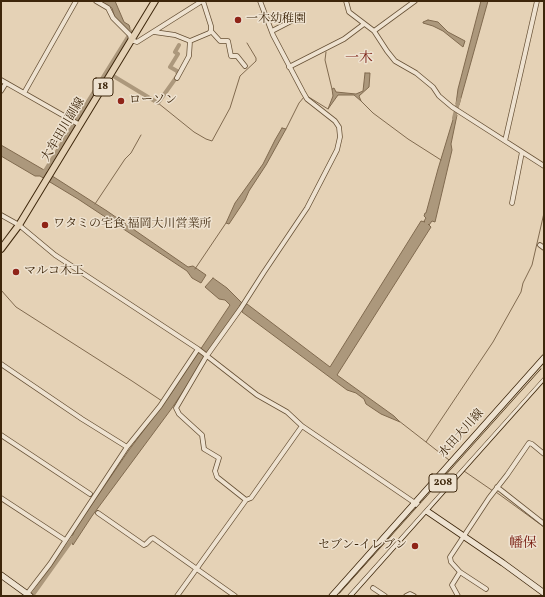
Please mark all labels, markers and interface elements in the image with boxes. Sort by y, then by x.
place label: 一木幼稚園 [246,13,306,27]
marker: 一木幼稚園 [233,15,243,25]
district label: 一木 [345,51,373,67]
road number: 18 [93,78,113,96]
place label: ローソン [129,94,177,108]
street label: 大牟田川副線 [39,95,89,165]
marker: ローソン [116,96,126,106]
place label: ワタミの宅食 福岡大川営業所 [53,218,211,232]
marker: ワタミの宅食 福岡大川営業所 [40,220,50,230]
place label: マルコ木工 [24,265,84,279]
marker: マルコ木工 [11,267,21,277]
street label: 水田大川線 [437,407,487,461]
road number: 208 [429,474,457,492]
district label: 幡保 [509,536,537,552]
place label: セブン-イレブン [318,539,407,553]
marker: セブン-イレブン [410,541,420,551]

